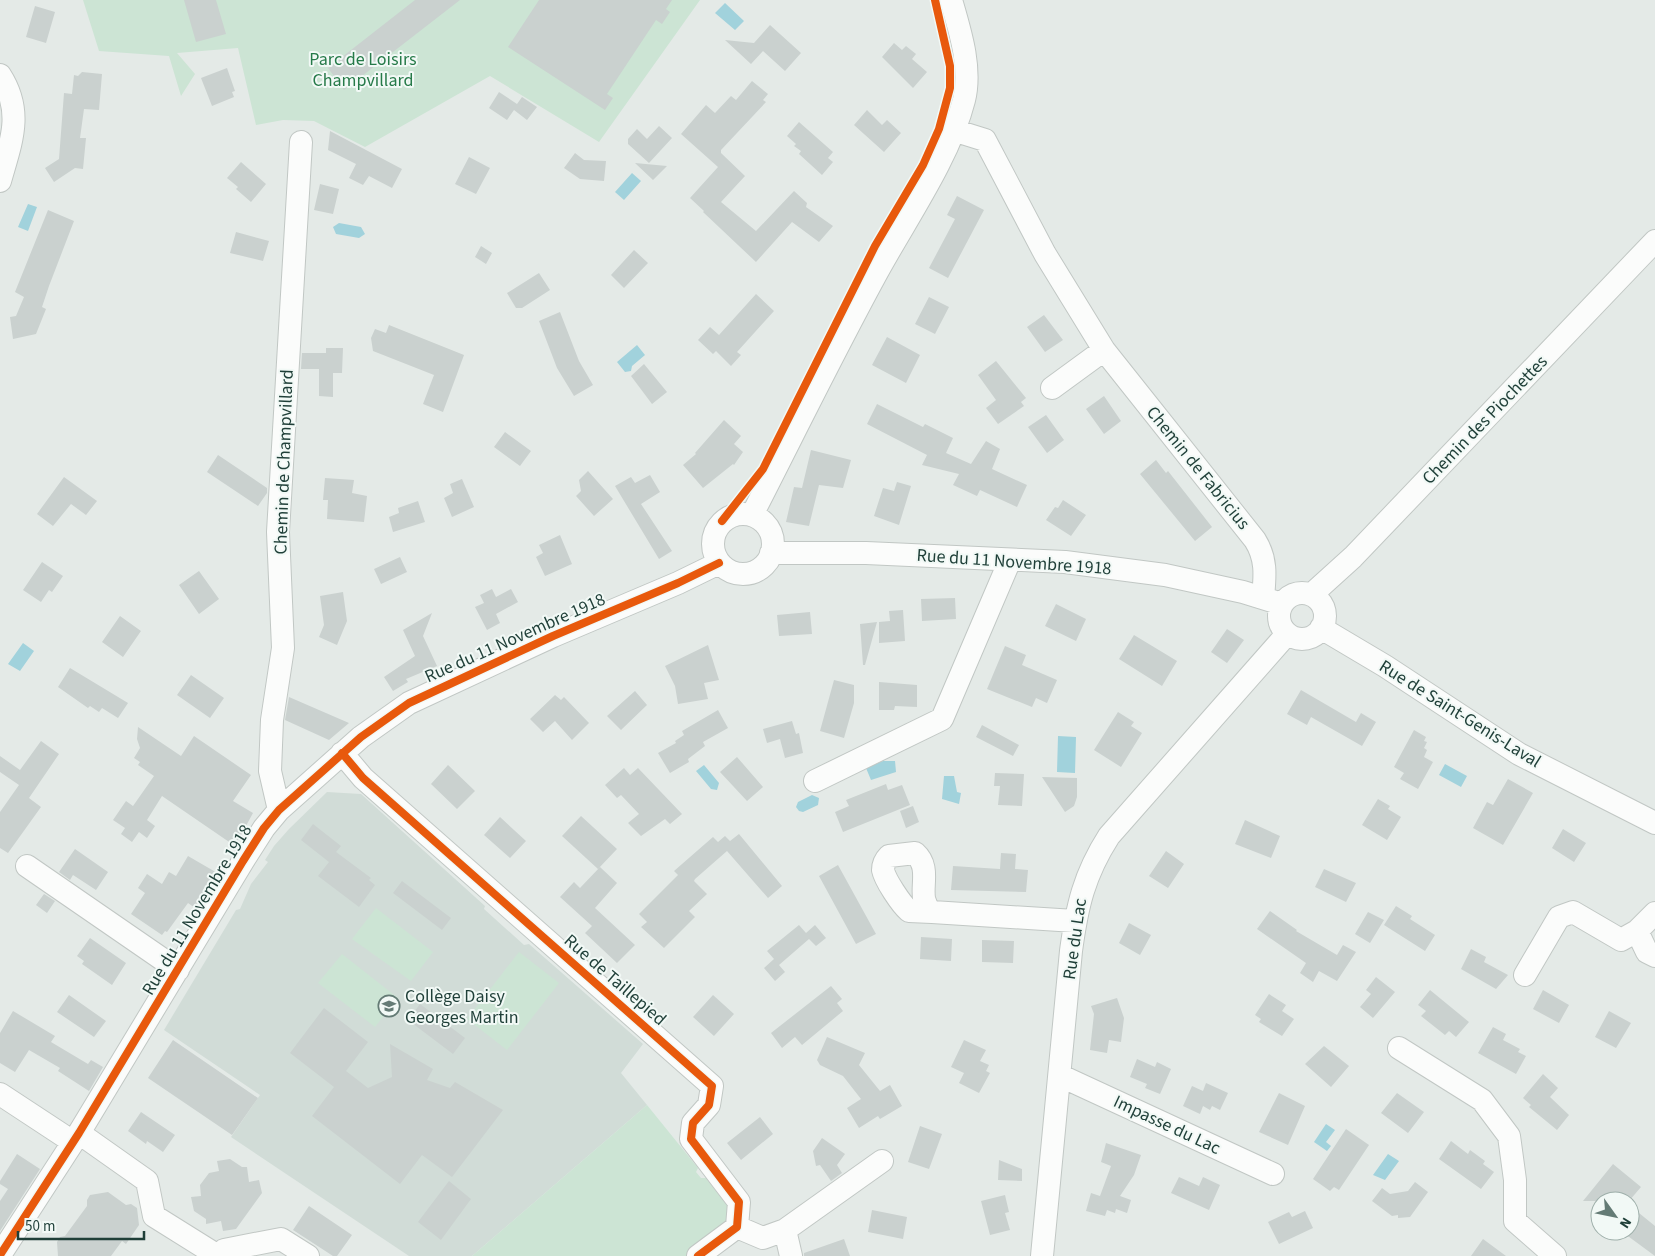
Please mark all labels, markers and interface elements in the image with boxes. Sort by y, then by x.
park label: Parc de Loisirs Champvillard [309,47,417,93]
street label: Chemin des Piochettes [1417,350,1553,490]
street label: Chemin de Champvillard [268,369,300,555]
street label: Chemin de Fabricius [1140,401,1256,535]
street label: Rue du 11 Novembre 1918 [916,543,1112,581]
street label: Rue du 11 Novembre 1918 [421,587,609,689]
street label: Rue de Saint-Genis-Laval [1374,654,1546,774]
street label: Rue du 11 Novembre 1918 [136,820,258,1000]
street label: Rue du Lac [1057,897,1093,981]
street label: Rue de Taillepied [558,928,672,1032]
place label: Collège Daisy Georges Martin [405,984,519,1030]
school or university icon: Collège Daisy Georges Martin [377,994,401,1018]
street label: Impasse du Lac [1109,1089,1225,1161]
north arrow [1590,1191,1640,1241]
scale bar [18,1208,144,1240]
text: N [1614,1213,1636,1232]
text: 50 m [25,1216,55,1237]

